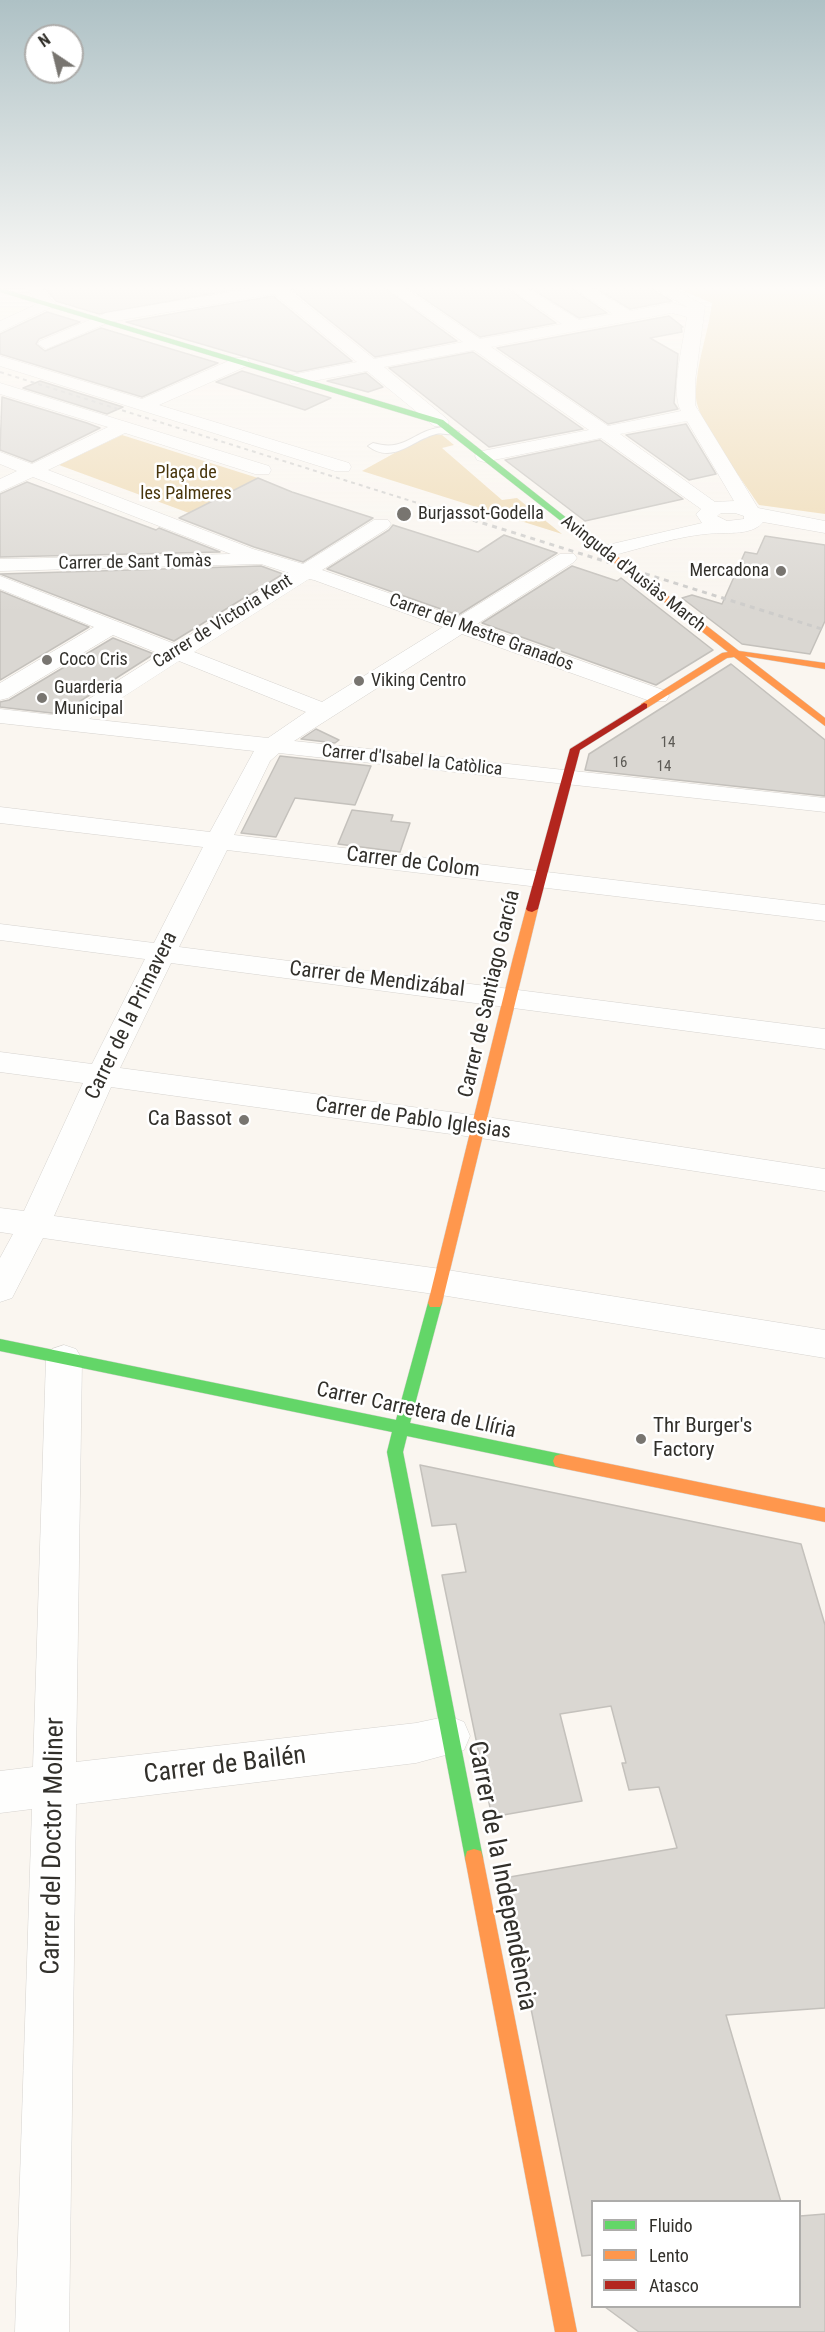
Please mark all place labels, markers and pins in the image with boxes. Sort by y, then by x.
place label: Burjassot-Godella [418,503,544,525]
marker: Burjassot-Godella [395,505,413,523]
place label: Mercadona [689,560,769,582]
marker: Mercadona [774,564,788,578]
place label: Coco Cris [59,649,128,671]
marker: Coco Cris [40,653,54,667]
place label: Viking Centro [371,670,466,692]
marker: Viking Centro [352,674,366,688]
place label: Guarderia Municipal [54,677,123,720]
marker: Guarderia Municipal [35,691,49,705]
place label: Ca Bassot [148,1107,232,1133]
marker: Ca Bassot [237,1113,251,1127]
place label: Thr Burger's Factory [653,1414,752,1464]
marker: Thr Burger's Factory [634,1432,648,1446]

